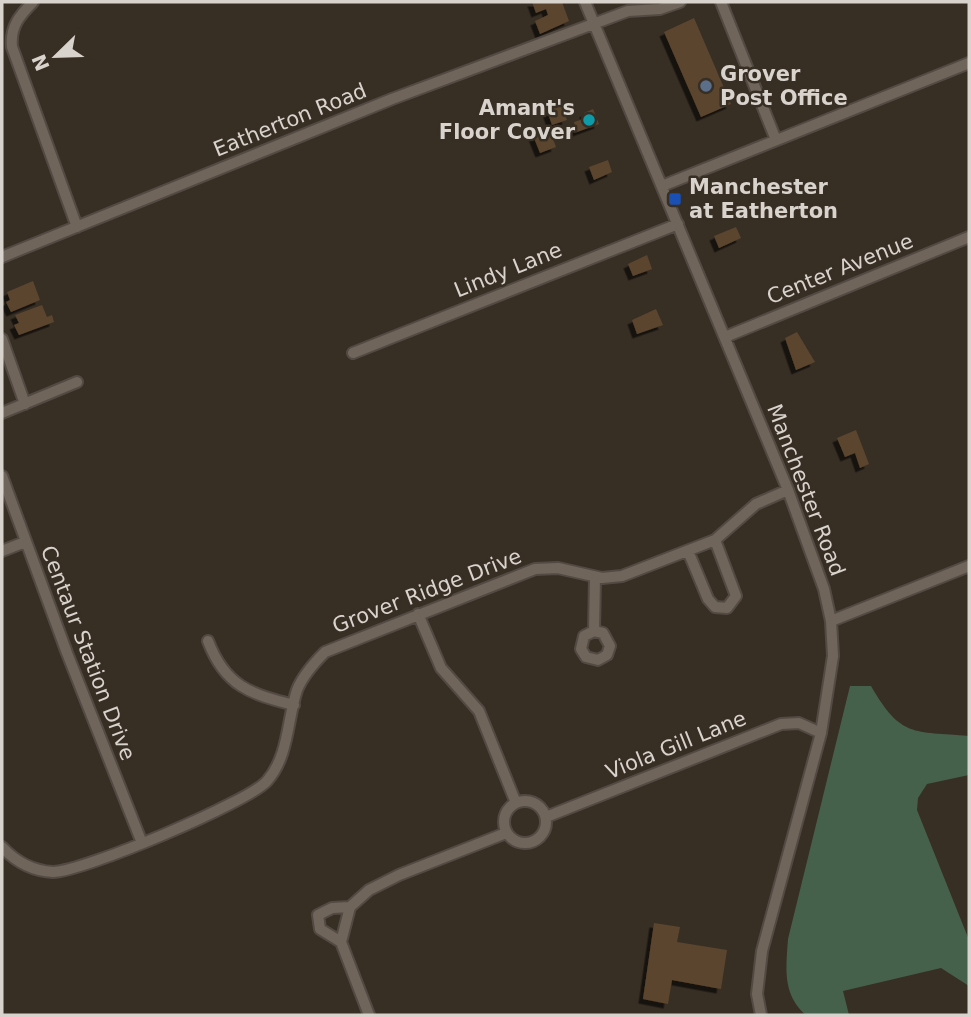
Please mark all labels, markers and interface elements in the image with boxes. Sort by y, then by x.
north arrow [21,21,91,91]
text: N [27,51,54,74]
place label: Grover Post Office [720,62,848,110]
street label: Eatherton Road [210,78,370,162]
marker: Grover Post Office [698,78,714,94]
place label: Amant's Floor Cover [439,96,576,144]
marker: Amant's Floor Cover [581,112,597,128]
place label: Manchester at Eatherton [689,175,838,223]
marker: Manchester at Eatherton [667,191,683,207]
street label: Center Avenue [763,229,917,309]
street label: Lindy Lane [451,238,565,302]
street label: Manchester Road [762,401,850,579]
street label: Centaur Station Drive [36,542,140,764]
street label: Grover Ridge Drive [329,544,525,638]
street label: Viola Gill Lane [602,706,750,784]

